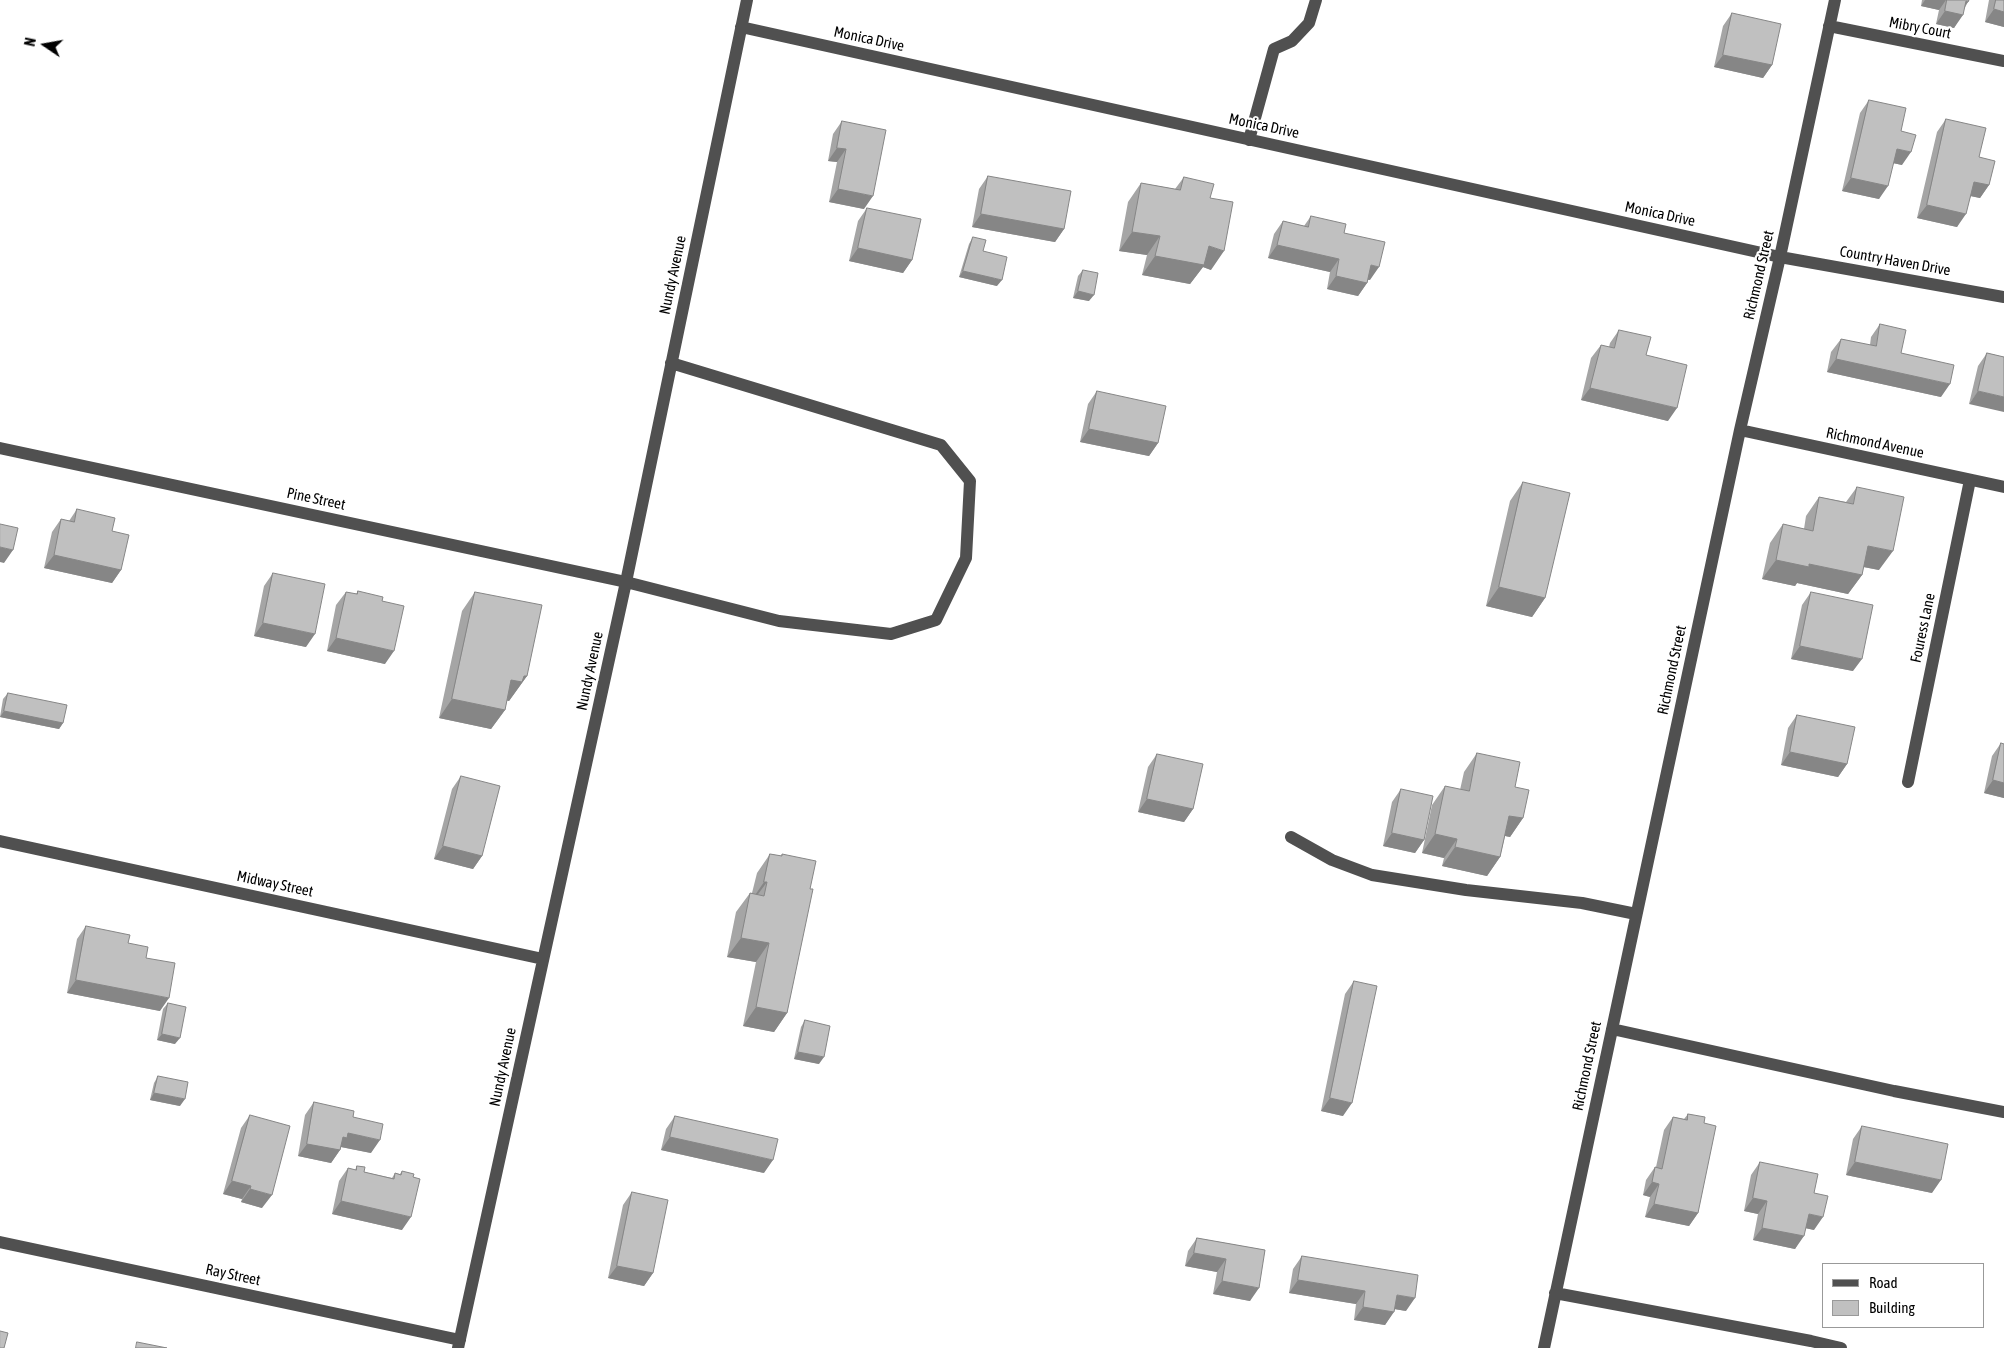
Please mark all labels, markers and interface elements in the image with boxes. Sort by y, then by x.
street label: Mibry Court [1887,13,1953,43]
north arrow [20,20,70,70]
street label: Monica Drive [832,23,906,55]
text: N [22,36,39,48]
street label: Monica Drive [1227,110,1301,142]
street label: Monica Drive [1623,198,1697,230]
street label: Richmond Street [1740,229,1778,321]
street label: Nundy Avenue [656,234,690,316]
street label: Country Haven Drive [1838,242,1952,280]
street label: Richmond Avenue [1824,424,1926,462]
street label: Pine Street [285,484,347,514]
street label: Fouress Lane [1907,592,1939,664]
street label: Richmond Street [1654,624,1690,716]
street label: Nundy Avenue [573,630,607,712]
street label: Midway Street [235,867,315,901]
street label: Richmond Street [1569,1020,1605,1112]
street label: Nundy Avenue [486,1026,520,1108]
street label: Ray Street [204,1260,262,1290]
legend [1822,1263,1984,1328]
text: Road [1869,1274,1898,1291]
text: Building [1869,1299,1915,1316]

